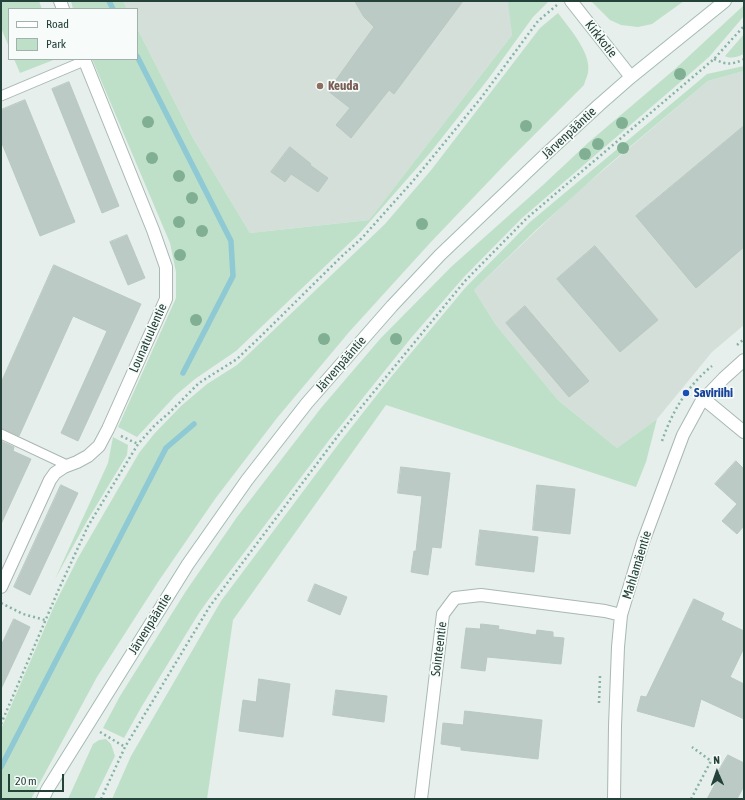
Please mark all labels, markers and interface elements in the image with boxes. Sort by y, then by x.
legend [8,8,138,60]
text: Road [46,17,69,31]
street label: Kirkkotie [582,17,620,61]
text: Park [46,37,66,51]
place label: Keuda [328,78,358,94]
marker: Keuda [315,81,325,91]
street label: Järvenpääntie [539,104,599,162]
street label: Lounatuulentie [126,301,170,375]
street label: Järvenpääntie [313,333,369,395]
place label: Saviriihi [694,385,733,401]
marker: Saviriihi [681,388,691,398]
street label: Mahlamäentie [619,529,655,601]
street label: Järvenpääntie [125,591,175,657]
street label: Sointeentie [428,621,450,677]
north arrow [697,752,737,792]
text: N [713,754,720,766]
scale bar [10,766,66,792]
text: 20 m [15,774,37,788]

